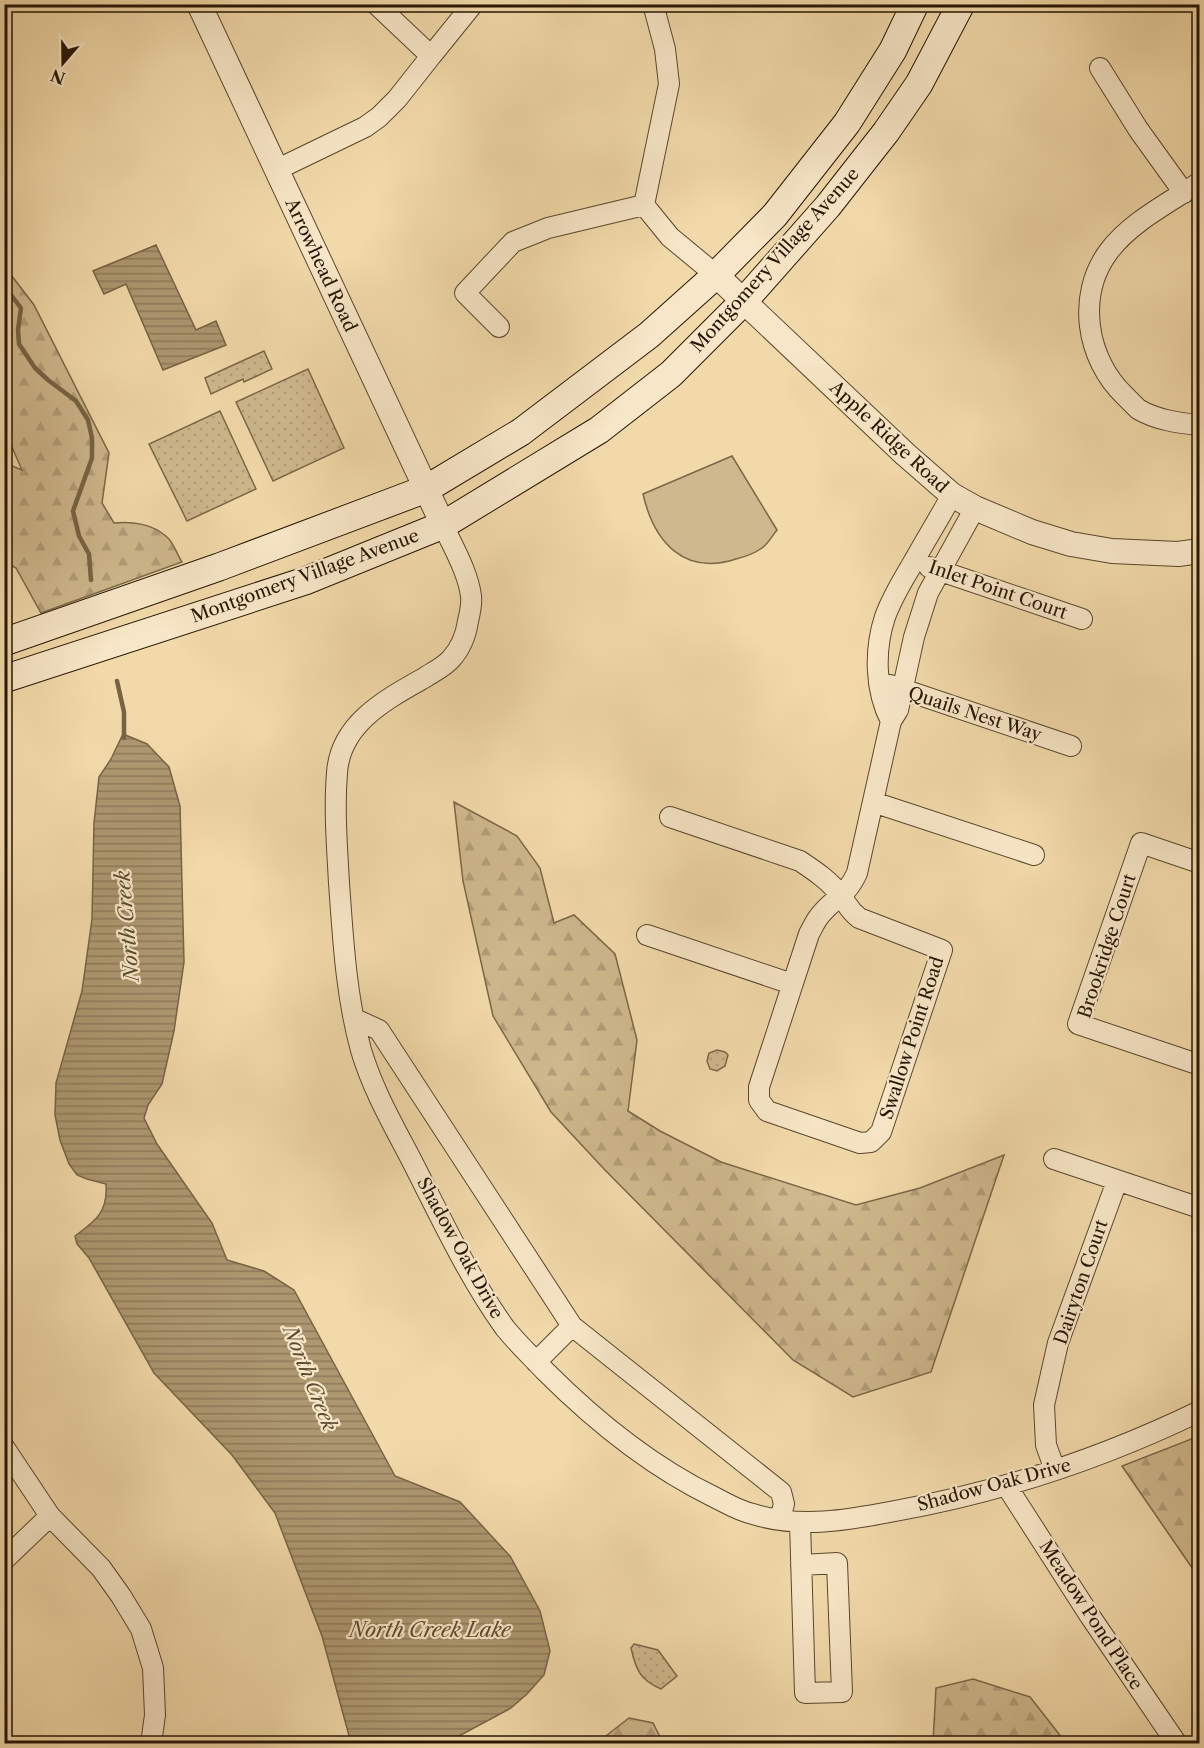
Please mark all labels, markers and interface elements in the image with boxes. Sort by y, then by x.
north arrow [33,33,93,93]
text: N [48,65,68,89]
street label: Montgomery Village Avenue [686,163,864,357]
street label: Arrowhead Road [280,194,362,335]
street label: Apple Ridge Road [824,376,953,498]
street label: Montgomery Village Avenue [188,524,422,628]
street label: Inlet Point Court [926,556,1071,624]
street label: Quails Nest Way [906,682,1045,746]
water label: North Creek [110,869,144,985]
street label: Brookridge Court [1073,870,1141,1021]
street label: Swallow Point Road [875,954,949,1122]
street label: Shadow Oak Drive [412,1173,508,1323]
street label: Dairyton Court [1049,1216,1113,1347]
water label: North Creek [277,1320,342,1435]
street label: Shadow Oak Drive [915,1454,1073,1516]
street label: Meadow Pond Place [1034,1536,1148,1694]
water label: North Creek Lake [347,1618,512,1642]

